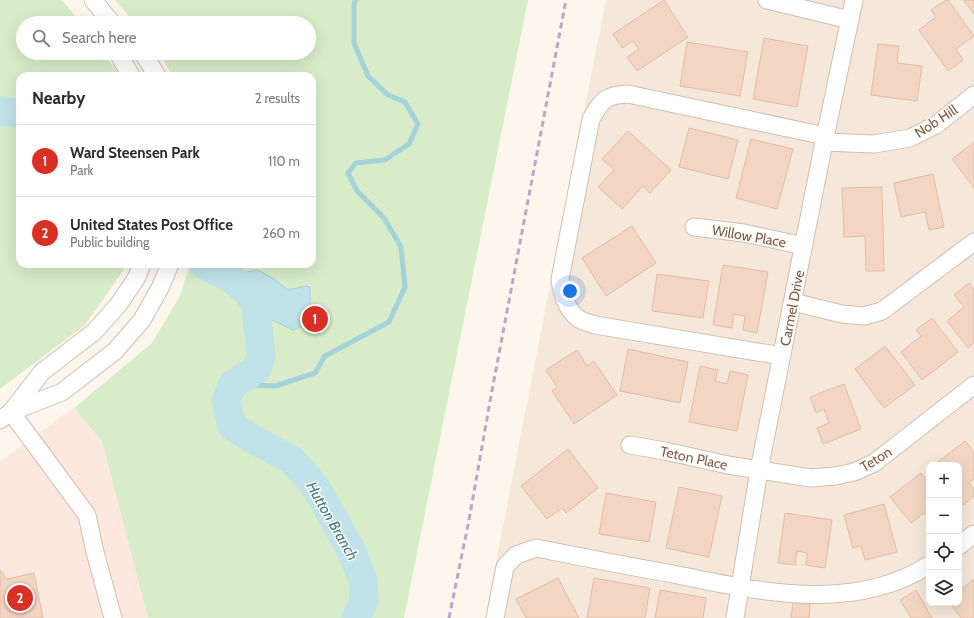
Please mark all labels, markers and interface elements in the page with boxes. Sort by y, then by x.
search box [16,16,316,60]
icon: search [30,27,52,49]
text: Search here [62,29,137,47]
text: Nearby [32,88,85,108]
text: 2 results [255,90,300,106]
street label: Nob Hill [911,100,961,142]
text: Ward Steensen Park [70,144,200,162]
text: 1 [43,153,47,169]
text: 110 m [268,153,300,169]
text: Park [70,162,93,178]
text: United States Post Office [70,216,233,234]
street label: Willow Place [711,221,787,251]
text: 2 [42,225,48,241]
text: 260 m [262,225,300,241]
text: Public building [70,234,150,250]
street label: Carmel Drive [776,268,808,348]
your location [560,281,580,301]
pin: 1 [302,304,328,334]
street label: Teton Place [659,442,729,474]
street label: Teton [857,442,895,476]
map controls [926,462,962,606]
button: + [926,462,962,498]
water label: Hutton Branch [302,479,362,563]
button: − [926,498,962,534]
button: locate [926,534,962,570]
button: layers [926,570,962,606]
pin: 2 [7,583,33,613]

